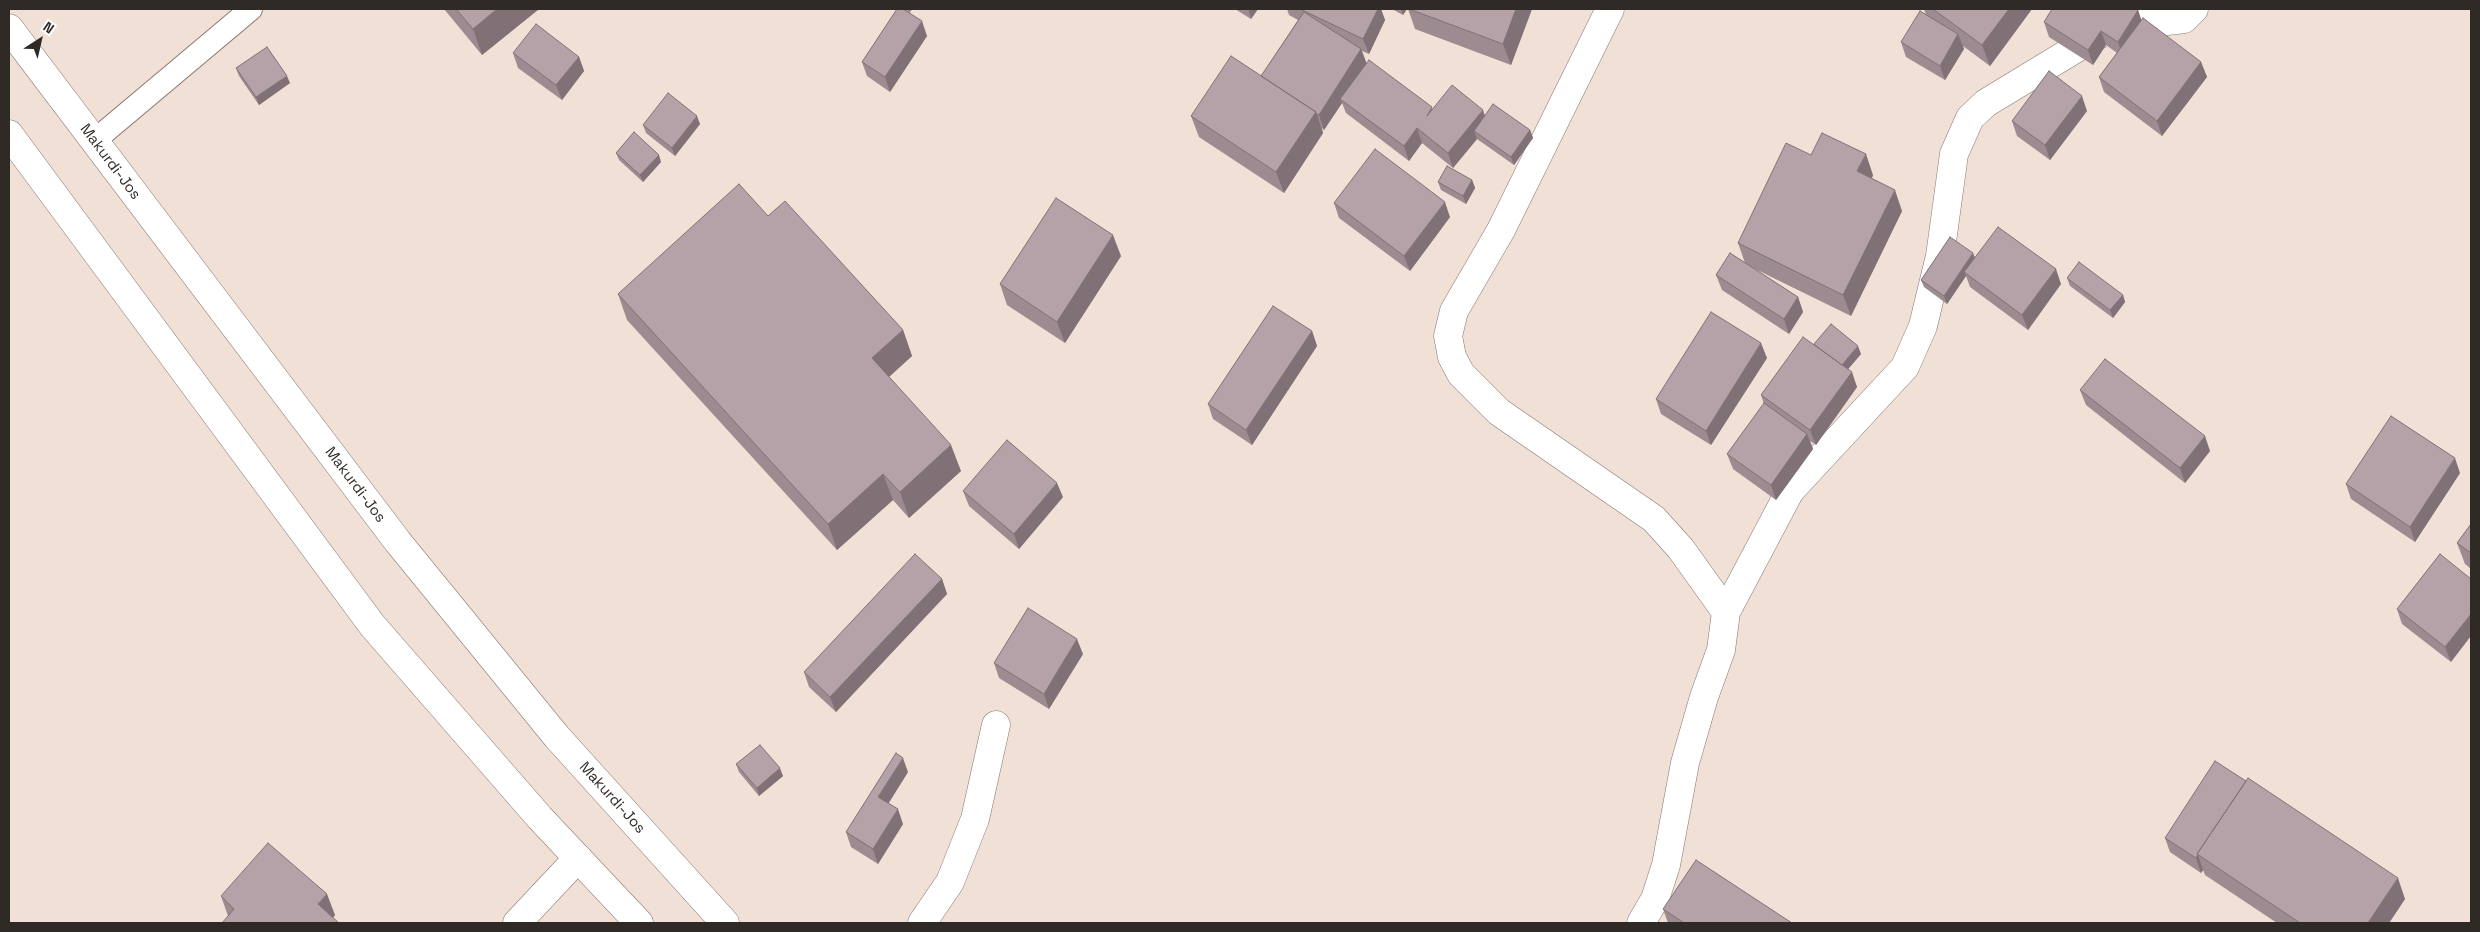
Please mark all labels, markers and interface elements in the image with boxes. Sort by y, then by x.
north arrow [15,15,65,65]
text: N [40,18,58,38]
street label: Makurdi-Jos [76,121,144,203]
street label: Makurdi-Jos [321,444,389,526]
street label: Makurdi-Jos [575,759,649,837]

